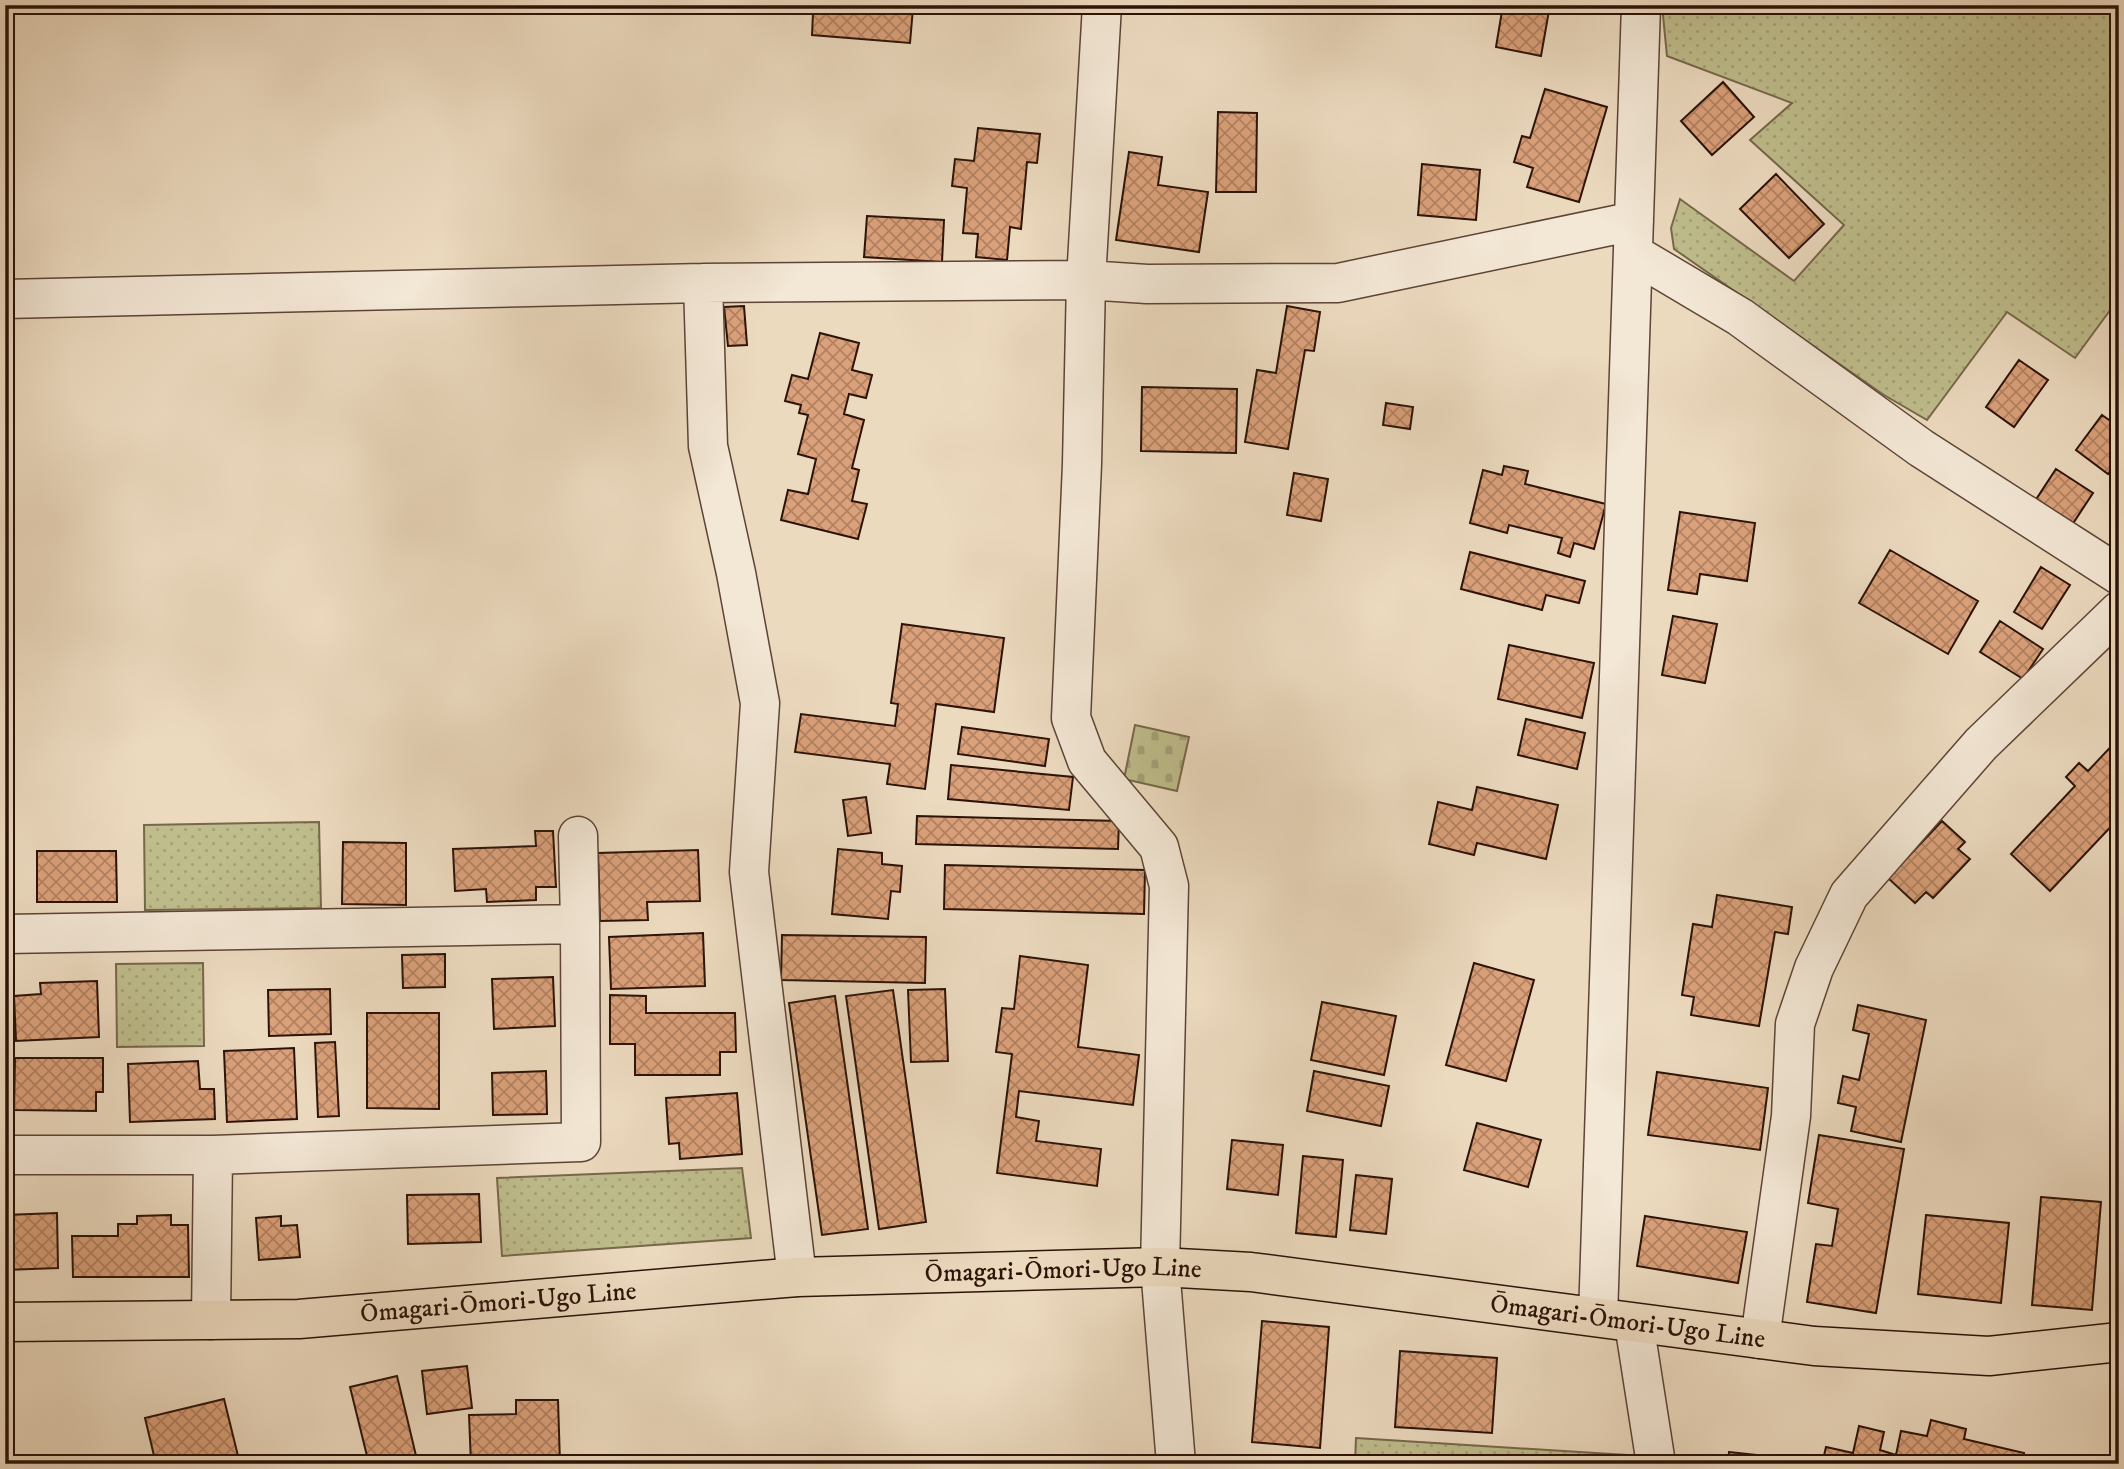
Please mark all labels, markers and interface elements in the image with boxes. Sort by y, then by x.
street label: Ōmagari-Ōmori-Ugo Line [924,1250,1203,1290]
street label: Ōmagari-Ōmori-Ugo Line [359,1274,638,1330]
street label: Ōmagari-Ōmori-Ugo Line [1488,1287,1767,1356]

